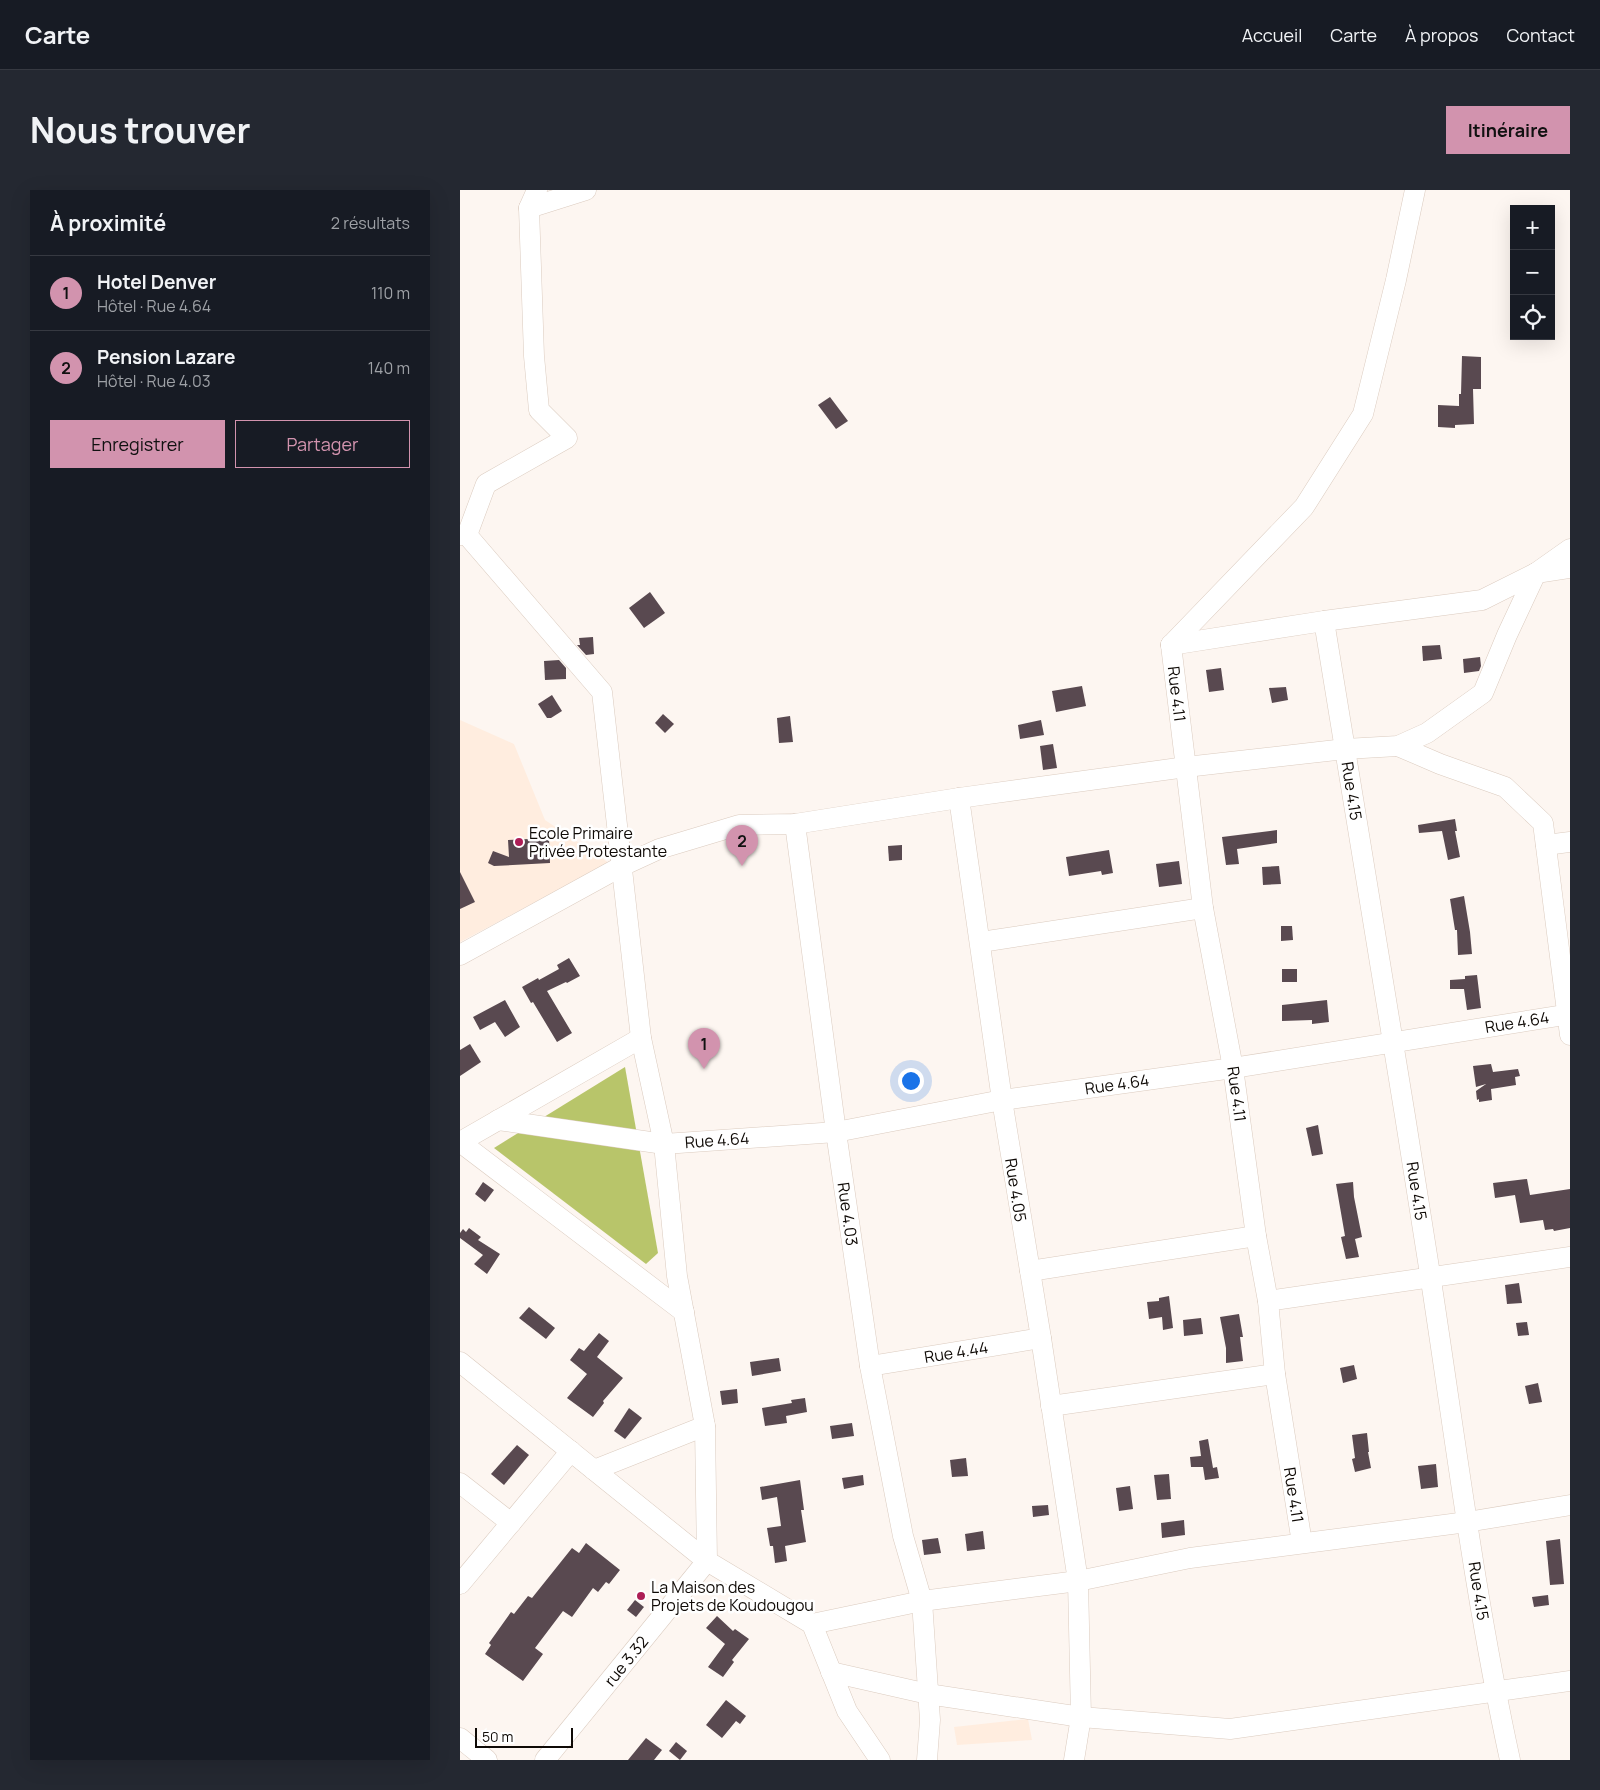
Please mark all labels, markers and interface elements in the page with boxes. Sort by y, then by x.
text: Carte [25,18,90,51]
text: Accueil [1242,23,1302,47]
text: Carte [1330,23,1377,47]
text: À propos [1405,23,1478,47]
text: Contact [1506,23,1575,47]
text: Nous trouver [30,106,251,154]
button: Itinéraire [1446,106,1570,154]
map controls [1510,205,1555,340]
button: + [1510,205,1555,250]
text: À proximité [50,209,166,237]
text: 2 résultats [331,212,410,234]
button: − [1510,250,1555,295]
text: Hotel Denver [97,269,216,295]
text: 1 [62,282,70,304]
text: 110 m [371,282,410,304]
text: Hôtel · Rue 4.64 [97,295,211,317]
button: locate [1510,295,1555,340]
text: Pension Lazare [97,344,235,370]
text: 2 [61,357,71,379]
text: 140 m [368,357,410,379]
text: Hôtel · Rue 4.03 [97,370,211,392]
button: Enregistrer [50,420,225,468]
button: Partager [235,420,410,468]
street label: Rue 4.11 [1163,665,1191,723]
street label: Rue 4.15 [1337,760,1367,822]
place label: Ecole Primaire Privée Protestante [529,822,667,862]
pin: 2 [726,825,758,866]
marker: Ecole Primaire Privée Protestante [513,836,525,848]
street label: Rue 4.64 [1483,1006,1551,1038]
pin: 1 [688,1028,720,1069]
street label: Rue 4.11 [1222,1065,1252,1123]
your location [898,1068,924,1094]
street label: Rue 4.64 [1083,1069,1151,1099]
street label: Rue 4.64 [684,1127,750,1153]
street label: Rue 4.05 [1000,1157,1032,1223]
street label: Rue 4.15 [1402,1160,1432,1222]
street label: Rue 4.03 [833,1181,863,1247]
street label: Rue 4.44 [923,1336,989,1368]
street label: Rue 4.11 [1279,1466,1309,1524]
street label: Rue 4.15 [1464,1560,1494,1622]
place label: La Maison des Projets de Koudougou [651,1576,814,1616]
marker: La Maison des Projets de Koudougou [635,1590,647,1602]
street label: rue 3.32 [599,1631,653,1691]
scale bar [475,1725,572,1748]
text: 50 m [482,1727,513,1746]

